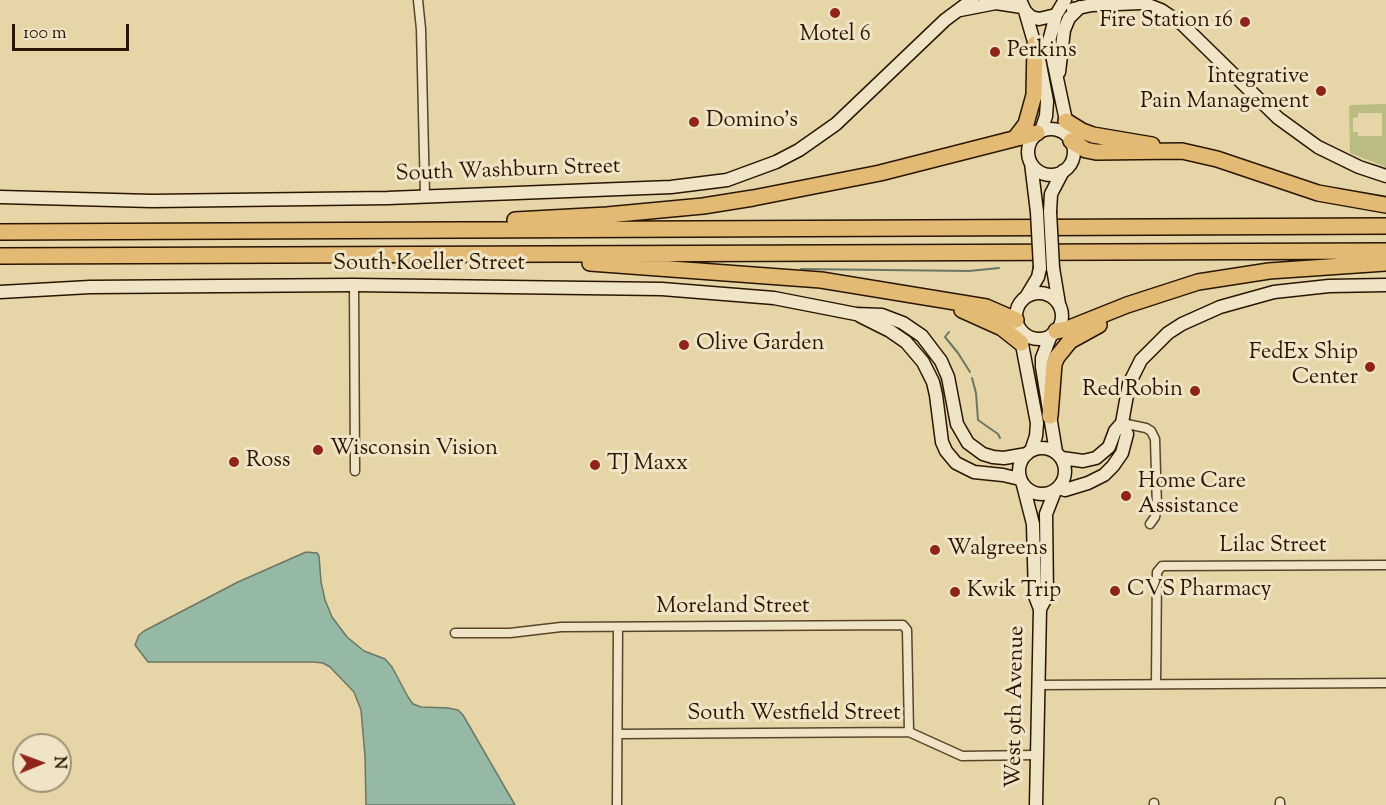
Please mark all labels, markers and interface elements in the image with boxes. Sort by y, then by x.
marker: Motel 6 [828,6,842,20]
place label: Fire Station 16 [1099,9,1233,35]
scale bar [15,12,132,50]
marker: Fire Station 16 [1238,15,1252,29]
text: 100 m [23,21,67,47]
place label: Motel 6 [799,23,871,49]
place label: Perkins [1007,39,1077,65]
marker: Perkins [988,45,1002,59]
place label: Integrative Pain Management [1140,65,1309,116]
marker: Integrative Pain Management [1314,84,1328,98]
place label: Domino's [706,109,798,135]
marker: Domino's [687,115,701,129]
street label: South Washburn Street [395,155,621,189]
street label: South Koeller Street [333,252,525,278]
place label: Olive Garden [696,332,824,358]
marker: Olive Garden [677,338,691,352]
place label: FedEx Ship Center [1249,341,1358,392]
marker: FedEx Ship Center [1363,360,1377,374]
place label: Red Robin [1082,378,1183,404]
marker: Red Robin [1188,384,1202,398]
place label: Wisconsin Vision [330,437,498,463]
marker: Wisconsin Vision [311,443,325,457]
place label: Ross [246,449,290,475]
place label: TJ Maxx [607,452,688,478]
marker: Ross [227,455,241,469]
marker: TJ Maxx [588,458,602,472]
place label: Home Care Assistance [1138,470,1246,522]
marker: Home Care Assistance [1119,489,1133,503]
street label: Lilac Street [1220,534,1326,560]
place label: Walgreens [947,537,1047,563]
marker: Walgreens [928,543,942,557]
place label: CVS Pharmacy [1127,578,1271,604]
place label: Kwik Trip [967,579,1061,605]
marker: CVS Pharmacy [1108,584,1122,598]
marker: Kwik Trip [948,585,962,599]
street label: Moreland Street [656,595,810,621]
street label: West 9th Avenue [1002,625,1032,789]
street label: South Westfield Street [687,702,901,728]
north arrow [12,733,72,793]
text: N [47,756,70,769]

